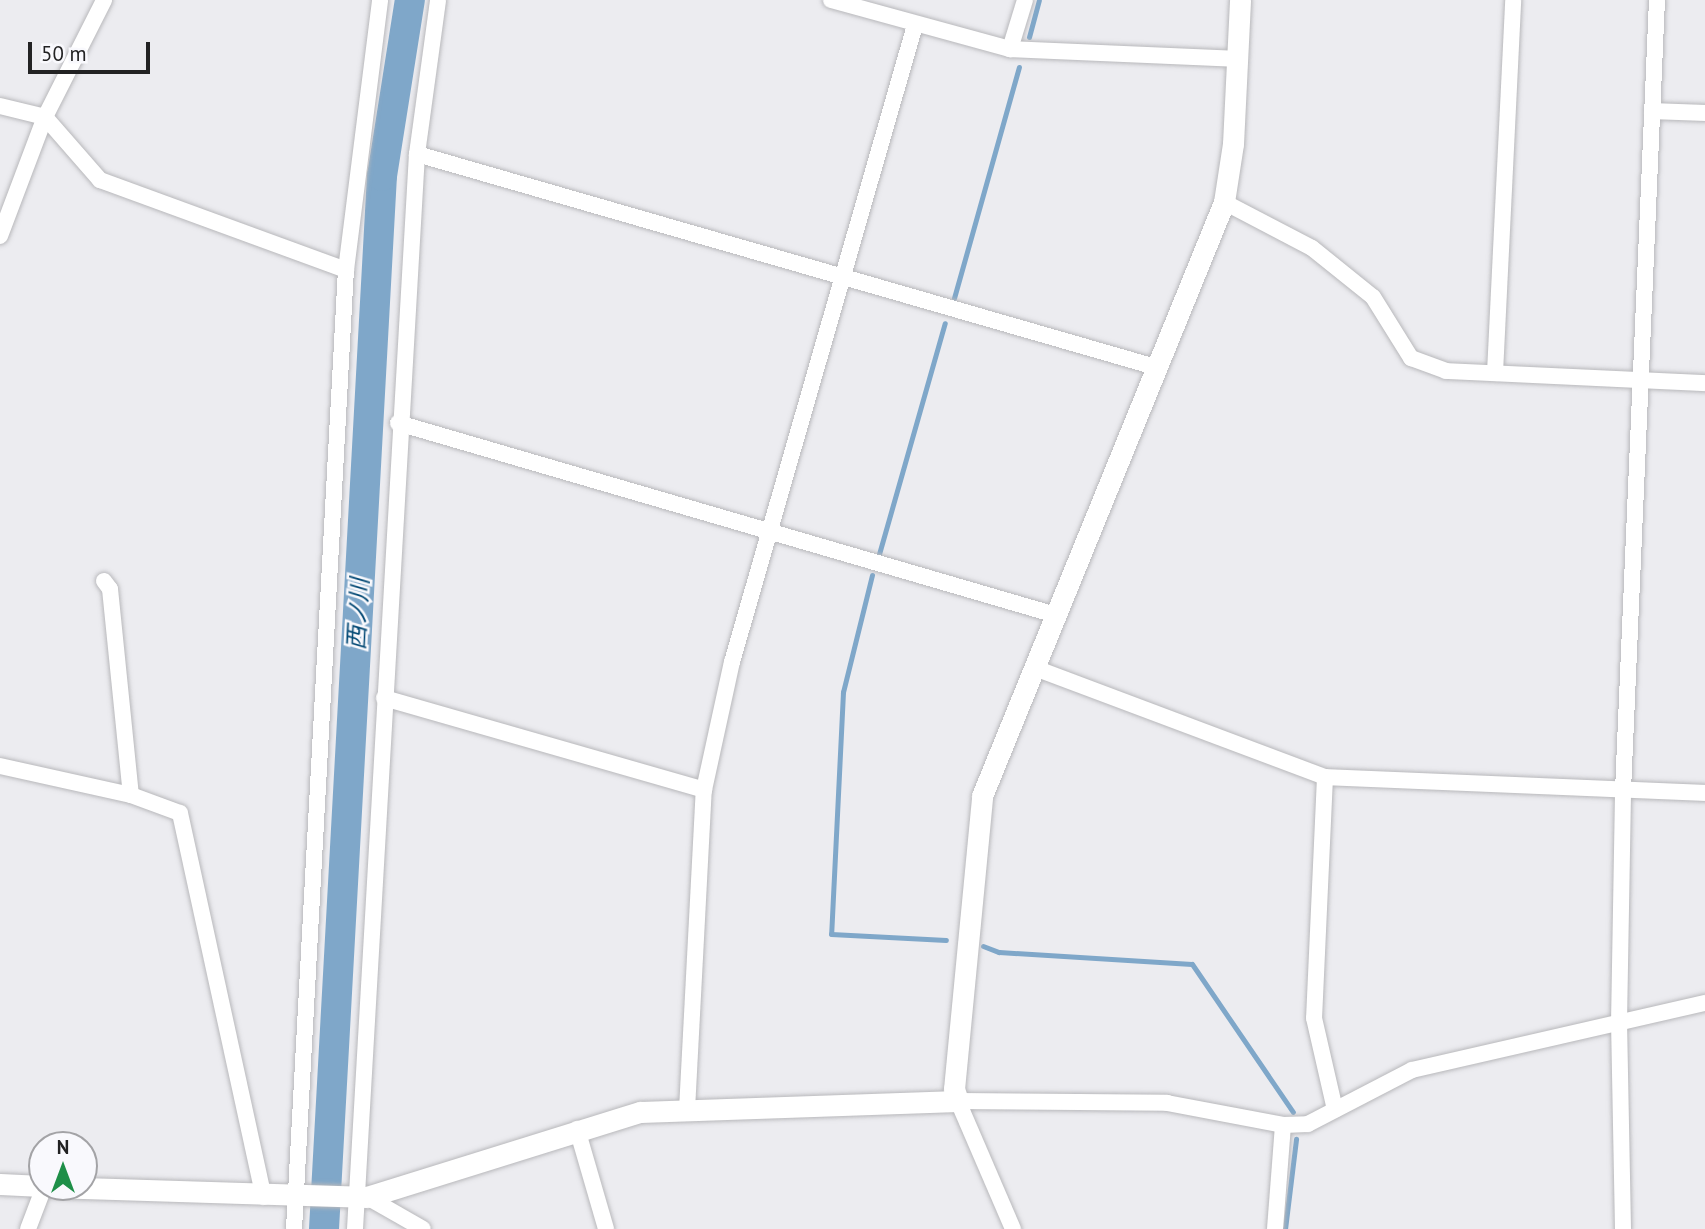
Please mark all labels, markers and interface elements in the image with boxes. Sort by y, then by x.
scale bar [32,28,154,72]
text: 50 m [41,40,87,67]
water label: 西ノ川 [342,577,374,651]
north arrow [28,1131,98,1201]
text: N [57,1135,69,1159]

